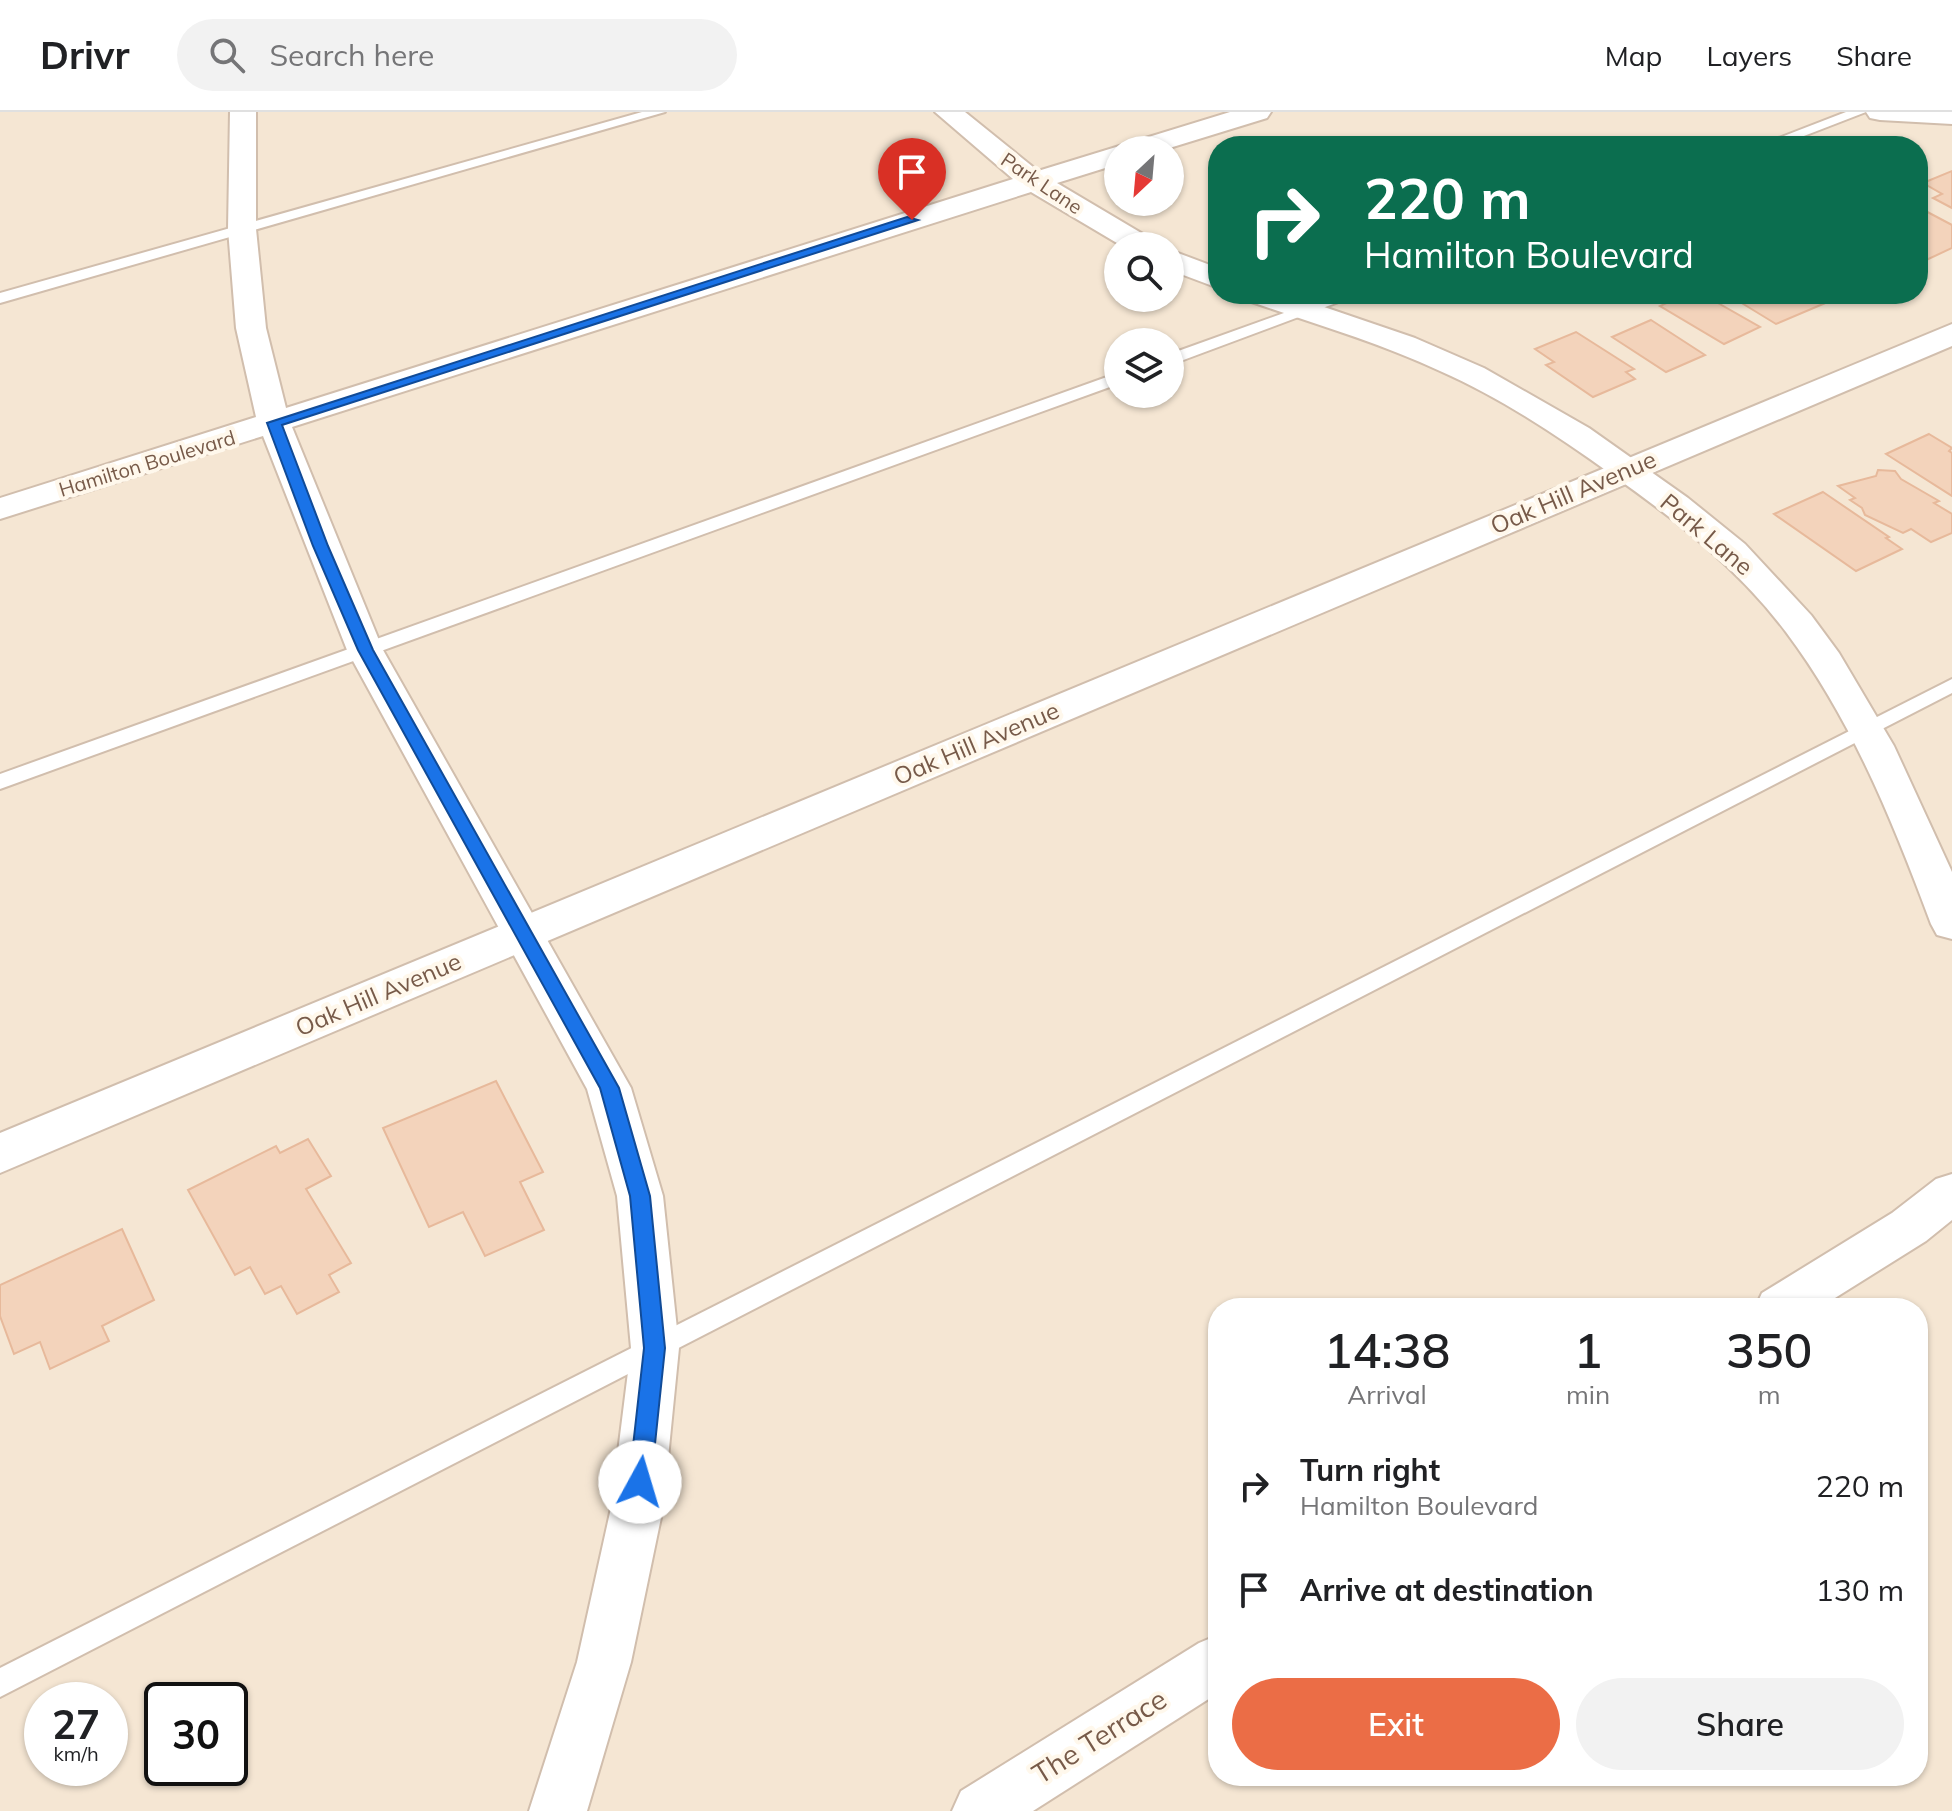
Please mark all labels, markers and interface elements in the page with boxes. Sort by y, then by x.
search box [177,19,737,91]
text: Drivr [40,31,129,79]
icon: search [205,33,249,77]
text: Search here [269,36,434,74]
text: Map [1605,38,1662,73]
text: Layers [1706,38,1792,73]
text: Share [1836,38,1912,73]
north arrow [1104,136,1184,216]
map controls [1104,136,1184,408]
pin [878,138,946,220]
street label: Park Lane [997,147,1087,219]
icon: arrive [890,150,934,194]
text: 220 m [1364,163,1531,233]
icon: right [1232,168,1336,272]
button: search [1104,232,1184,312]
text: Hamilton Boulevard [1364,232,1694,277]
button: layers [1104,328,1184,408]
street label: Hamilton Boulevard [56,424,238,502]
street label: Oak Hill Avenue [1486,444,1660,540]
street label: Park Lane [1655,487,1759,581]
street label: Oak Hill Avenue [889,695,1063,791]
street label: Oak Hill Avenue [291,946,465,1042]
text: 14:38 [1324,1320,1450,1380]
text: 1 [1574,1320,1602,1380]
text: 350 [1726,1320,1812,1380]
text: Arrival [1347,1378,1427,1411]
text: min [1566,1378,1610,1411]
text: m [1758,1378,1781,1411]
position arrow [598,1440,682,1524]
text: Turn right [1300,1451,1440,1489]
icon: right [1232,1464,1276,1508]
text: 220 m [1816,1467,1904,1505]
text: Hamilton Boulevard [1300,1489,1538,1522]
icon: arrive [1232,1568,1276,1612]
text: Arrive at destination [1300,1571,1594,1609]
text: 130 m [1816,1571,1904,1609]
button: Exit [1232,1678,1560,1770]
button: Share [1576,1678,1904,1770]
street label: The Terrace [1025,1681,1173,1791]
speed limit sign: 30 [144,1682,248,1786]
text: 27 [52,1699,100,1749]
text: km/h [53,1741,99,1766]

